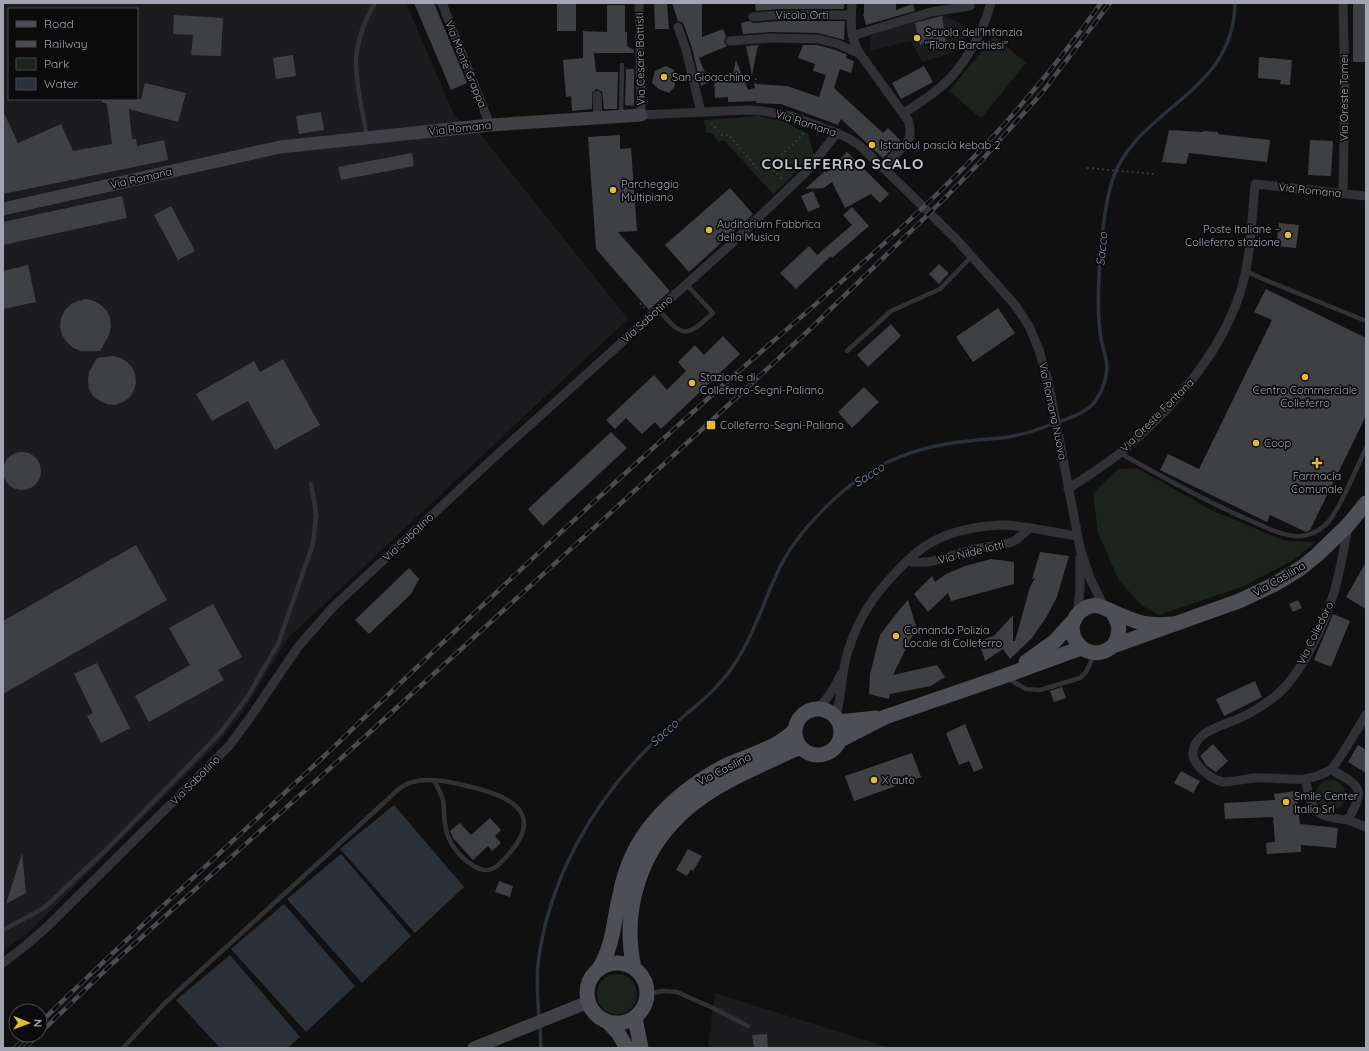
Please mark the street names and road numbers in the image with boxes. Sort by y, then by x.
street label: Vicolo Orti [776,8,828,22]
street label: Via Cesare Battisti [632,13,648,105]
street label: Via Monte Grappa [442,18,490,110]
street label: Via Oreste Tomei [1337,55,1351,141]
street label: Via Romana [774,107,838,139]
street label: Via Romana [428,118,492,138]
street label: Via Romana [109,164,173,192]
street label: Via Romana [1278,180,1342,200]
street label: Via Sabotino [618,292,676,346]
street label: Via Romana Nuova [1036,361,1070,461]
street label: Via Oreste Fontana [1117,375,1197,455]
street label: Via Sabotino [380,510,437,564]
street label: Via Nilde Iotti [937,537,1005,567]
street label: Via Casilina [1250,558,1308,600]
street label: Via Colledoro [1294,599,1336,667]
street label: Via Casilina [695,749,753,789]
street label: Via Sabotino [167,752,223,808]

